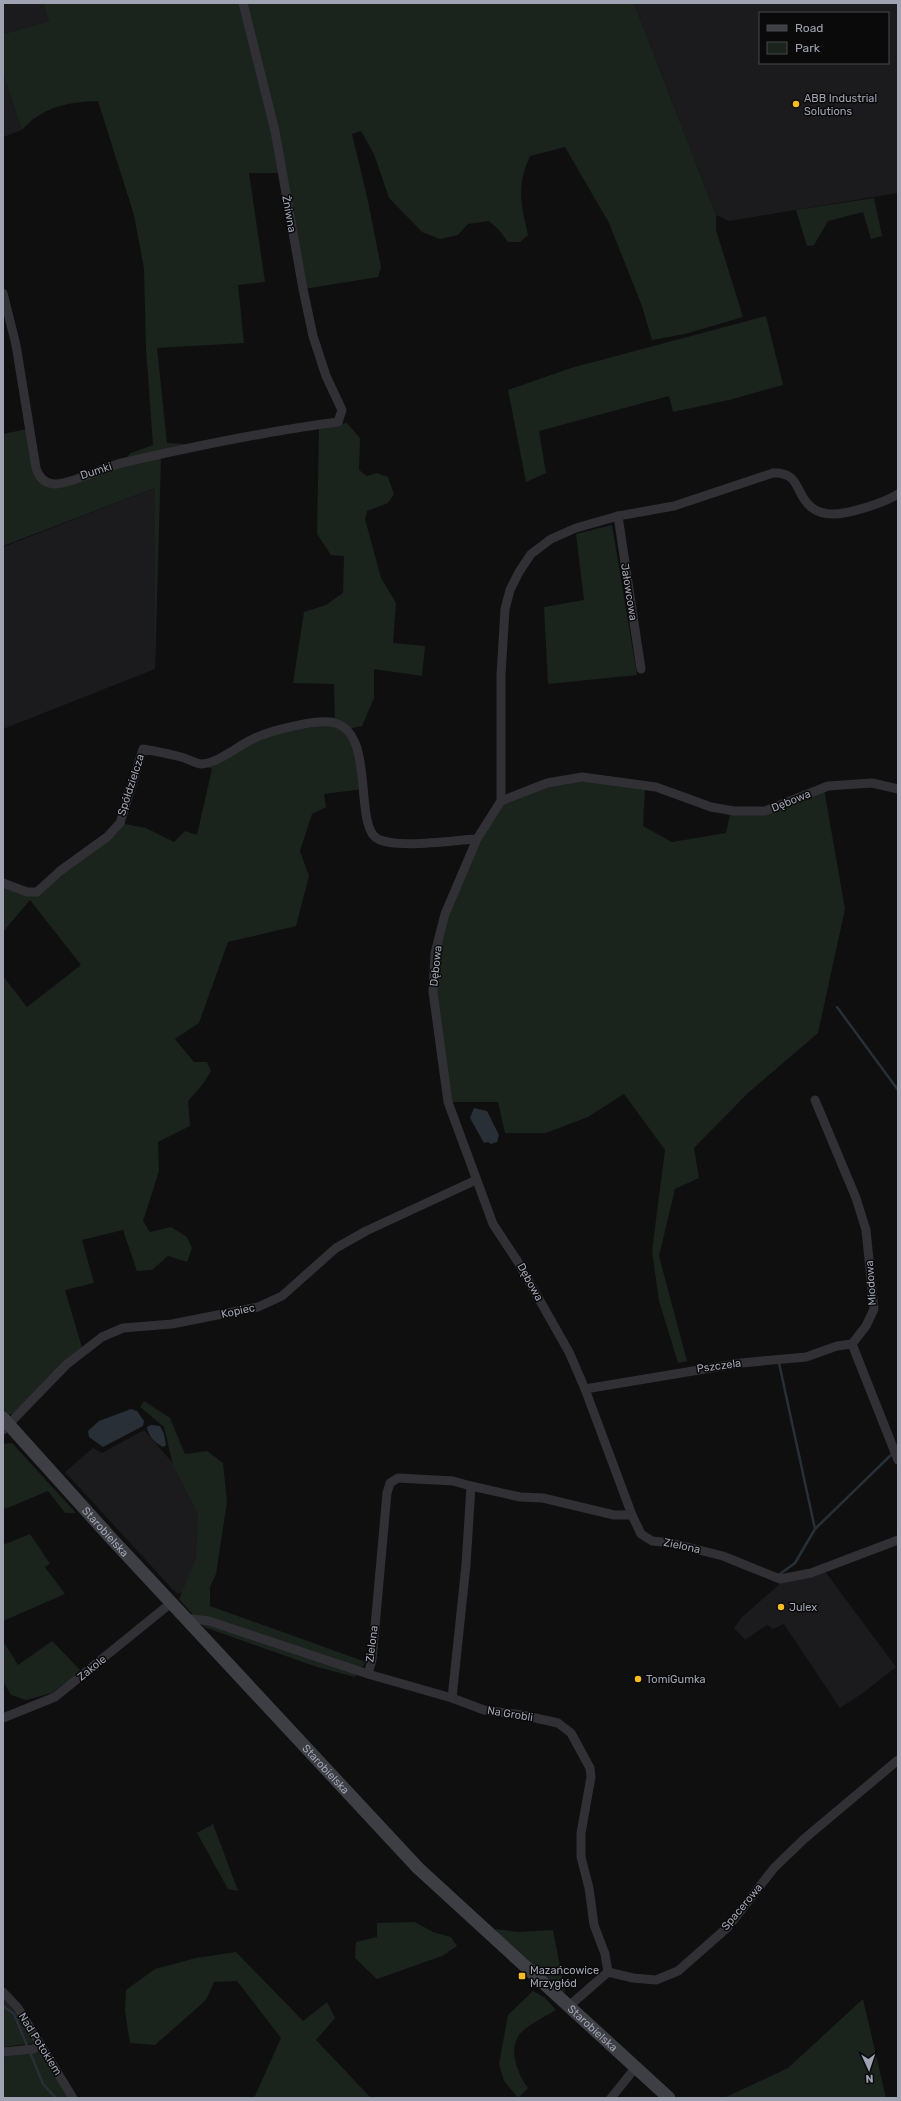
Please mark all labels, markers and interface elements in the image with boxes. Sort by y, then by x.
legend [759,12,889,64]
text: Road [795,21,823,35]
text: Park [795,41,821,55]
place label: ABB Industrial Solutions [804,92,877,118]
marker: ABB Industrial Solutions [791,99,801,109]
street label: Żniwna [279,194,300,234]
street label: Dumki [79,460,113,482]
street label: Jałowcowa [618,562,640,622]
street label: Spółdzielcza [115,752,147,818]
street label: Dębowa [769,787,813,815]
street label: Dębowa [427,945,445,987]
street label: Miodowa [863,1260,879,1306]
street label: Dębowa [514,1261,546,1303]
street label: Kopiec [220,1301,256,1321]
street label: Pszczela [696,1356,742,1376]
street label: Starobielska [79,1504,131,1559]
street label: Zielona [662,1536,702,1556]
place label: Julex [789,1601,817,1614]
marker: Julex [776,1602,786,1612]
street label: Zielona [363,1625,381,1663]
street label: Zakole [75,1652,109,1684]
place label: TomiGumka [646,1673,706,1686]
marker: TomiGumka [633,1674,643,1684]
street label: Na Grobli [486,1704,534,1724]
street label: Starobielska [300,1742,352,1797]
street label: Spacerowa [719,1881,765,1933]
place label: Mazańcowice Mrzygłód [530,1964,599,1990]
marker: Mazańcowice Mrzygłód [517,1971,527,1981]
street label: Starobielska [565,2002,620,2054]
street label: Nad Potokiem [16,2010,64,2078]
north arrow [849,2049,889,2089]
text: N [865,2072,874,2085]

